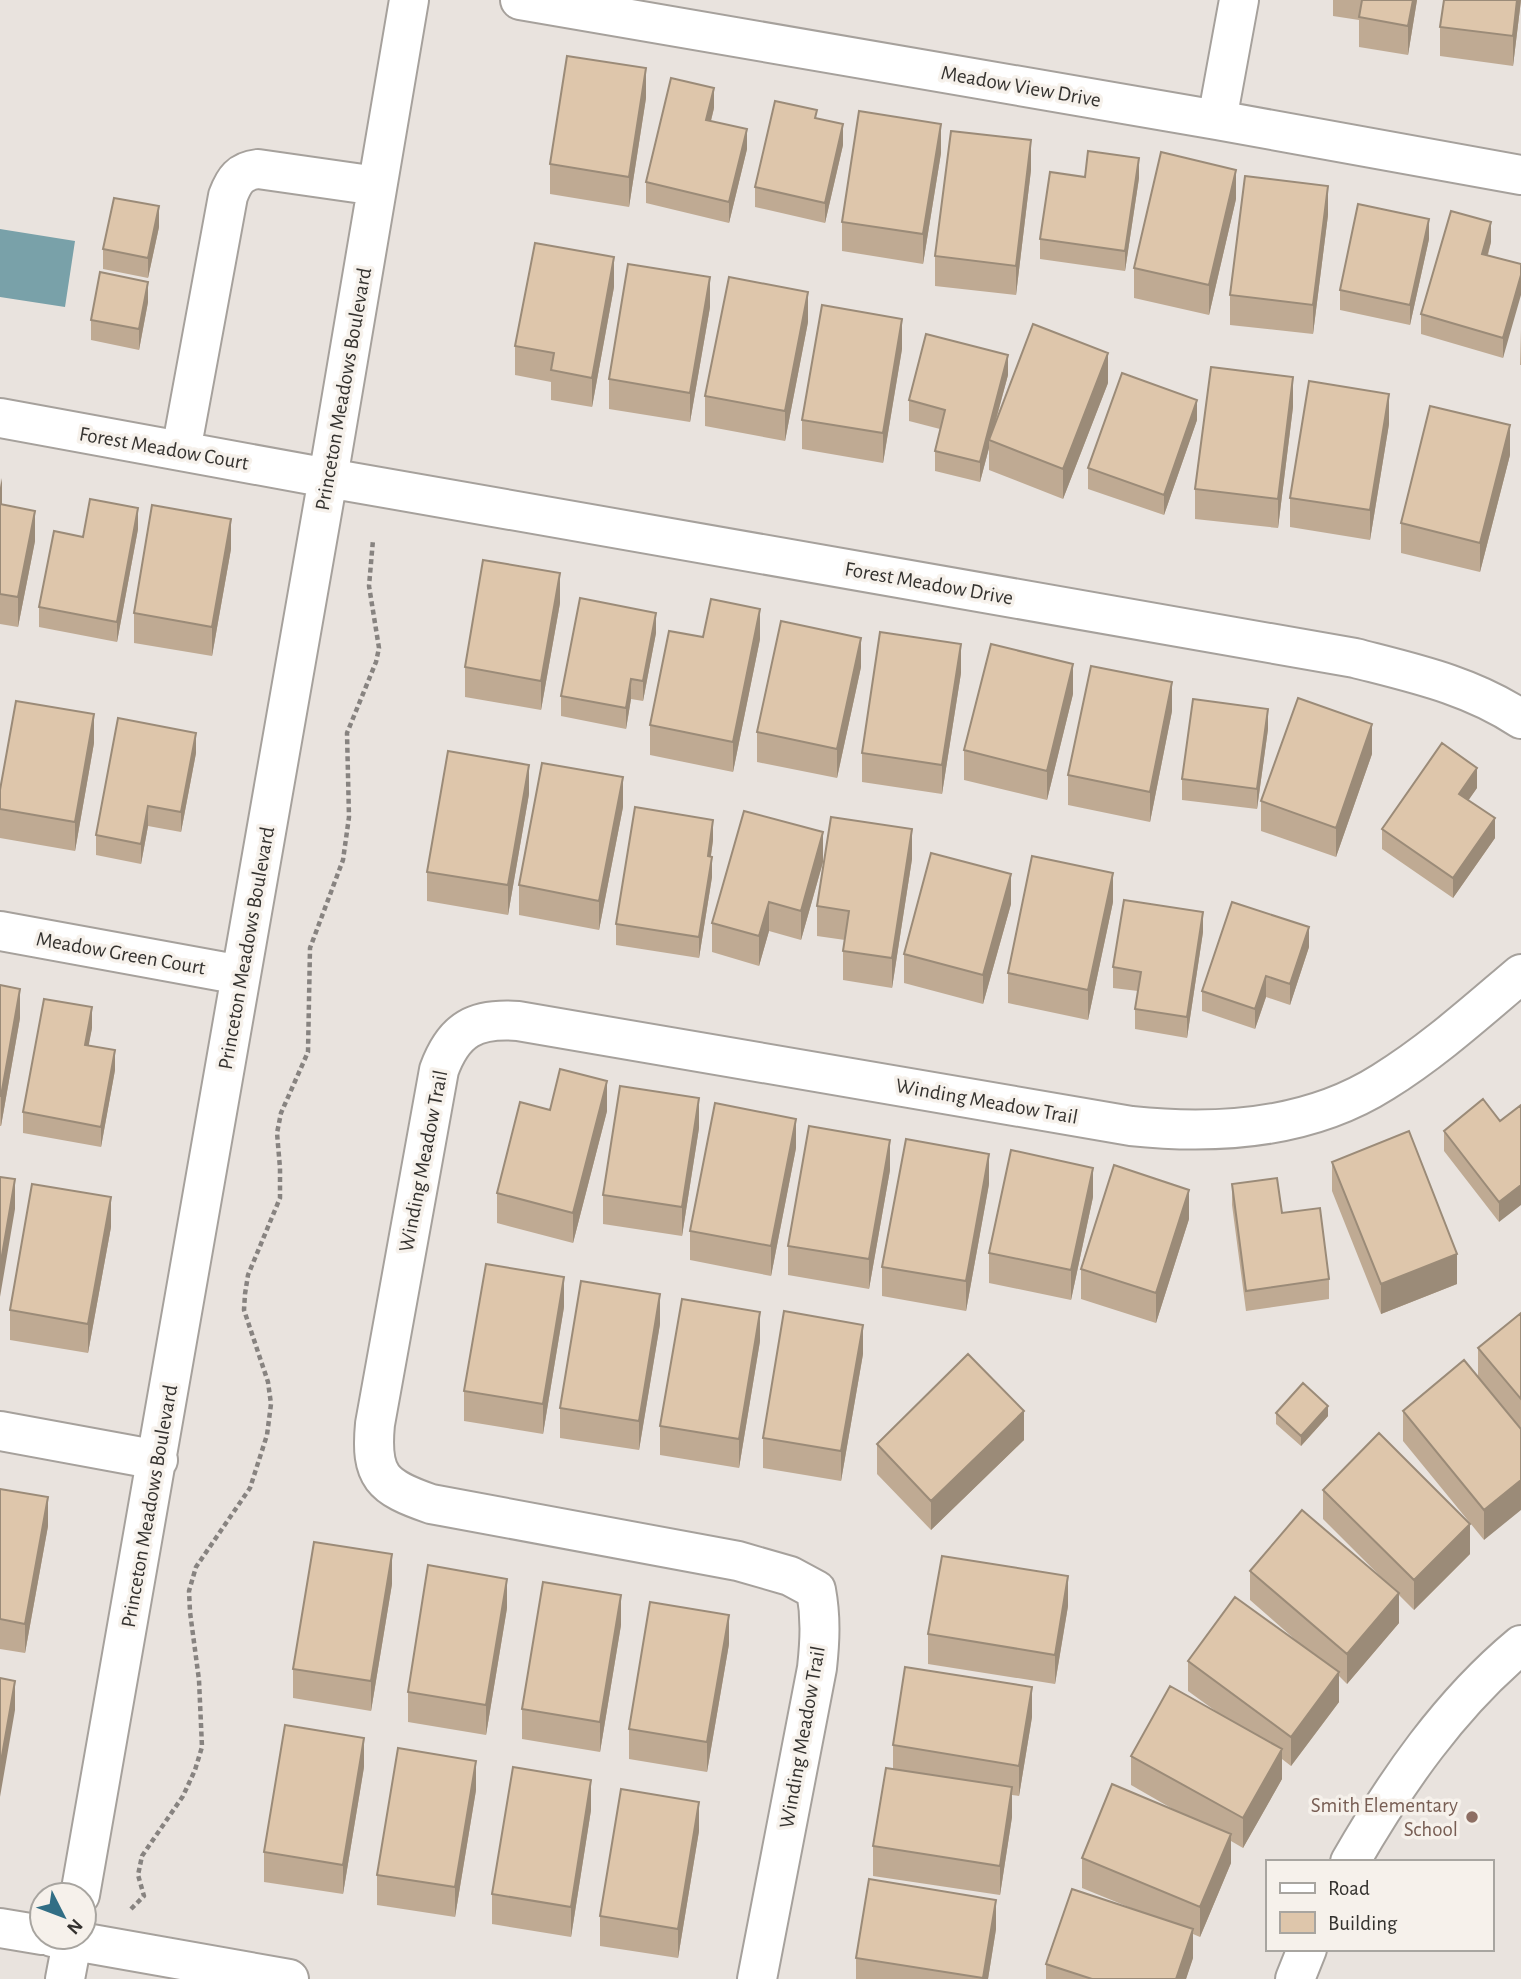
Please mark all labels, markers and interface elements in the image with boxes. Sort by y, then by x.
street label: Meadow View Drive [939,62,1102,111]
street label: Princeton Meadows Boulevard [312,266,375,512]
street label: Forest Meadow Court [78,423,251,474]
street label: Forest Meadow Drive [843,558,1015,609]
street label: Princeton Meadows Boulevard [215,825,278,1071]
street label: Meadow Green Court [35,928,207,979]
street label: Winding Meadow Trail [396,1068,451,1254]
street label: Winding Meadow Trail [894,1075,1080,1128]
street label: Princeton Meadows Boulevard [118,1383,181,1629]
street label: Winding Meadow Trail [776,1644,829,1830]
place label: Smith Elementary School [1311,1795,1458,1840]
marker: Smith Elementary School [1464,1809,1480,1825]
legend [1266,1860,1493,1951]
text: Road [1328,1878,1370,1899]
north arrow [28,1881,98,1951]
text: Building [1328,1913,1398,1934]
text: N [63,1915,86,1938]

